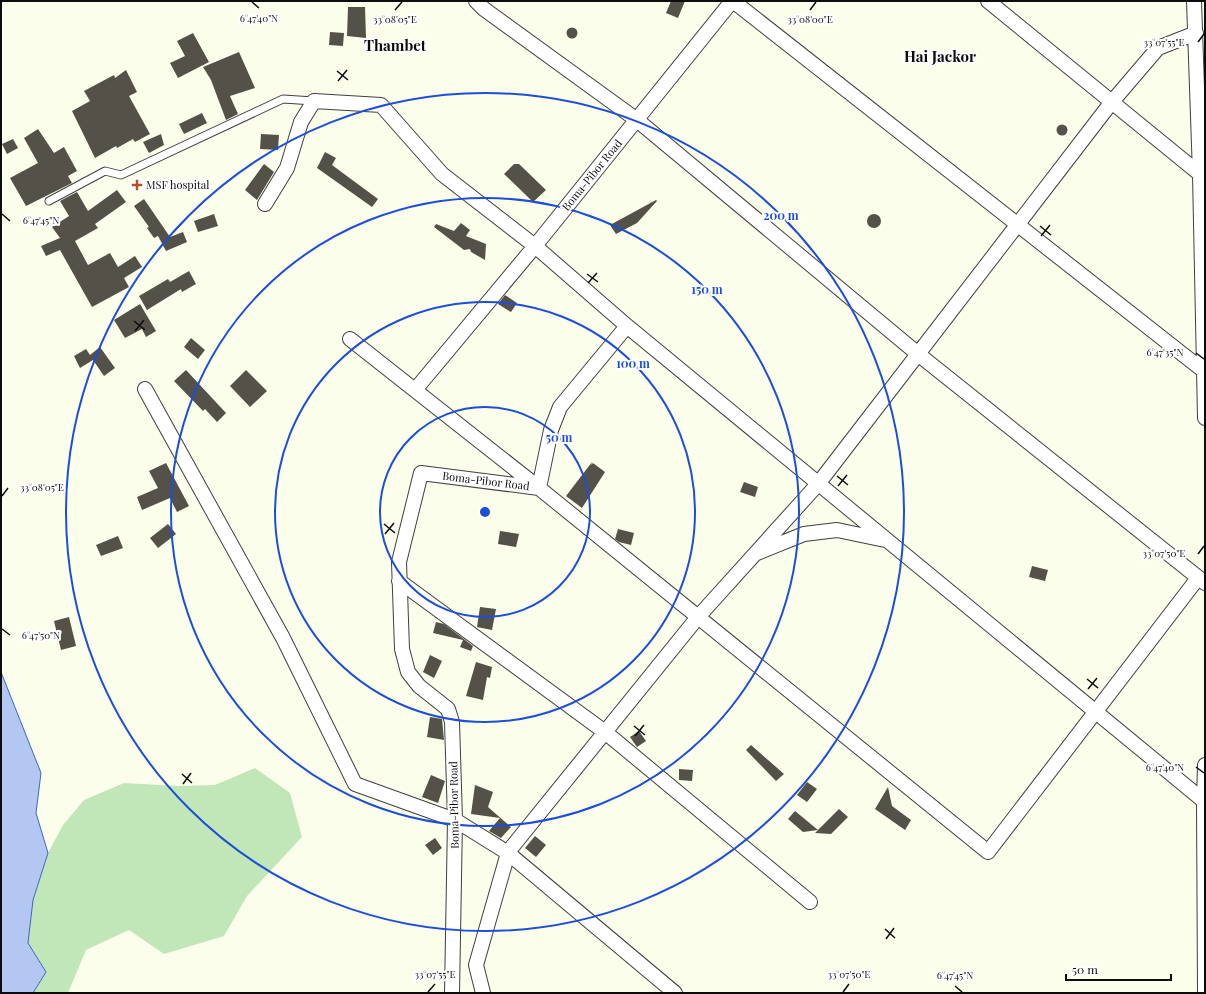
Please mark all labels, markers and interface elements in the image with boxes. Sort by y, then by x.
text: 6°47'40"N [240,11,278,25]
text: 33°08'05"E [373,12,417,26]
text: 33°08'00"E [787,12,833,26]
district label: Thambet [364,35,427,55]
text: 33°07'55"E [1143,35,1185,49]
district label: Hai Jackor [904,46,976,66]
street label: Boma-Pibor Road [558,135,625,214]
place label: MSF hospital [146,177,209,192]
marker: MSF hospital [131,179,143,191]
text: 200 m [763,207,799,223]
text: 6°47'45"N [23,213,59,227]
text: 150 m [691,281,723,297]
text: 6°47'35"N [1147,345,1183,359]
text: 100 m [616,355,650,371]
text: 50 m [546,429,573,445]
street label: Boma-Pibor Road [442,468,531,493]
text: 33°08'05"E [20,480,64,494]
centre of rings [478,505,492,519]
text: 33°07'50"E [1143,546,1185,560]
text: 6°47'50"N [22,628,60,642]
street label: Boma-Pibor Road [445,760,462,849]
text: 6°47'40"N [1146,760,1184,774]
scale bar [1066,956,1171,982]
text: 50 m [1072,961,1098,977]
text: 33°07'55"E [414,967,456,981]
text: 33°07'50"E [828,967,870,981]
text: 6°47'45"N [937,968,973,982]

